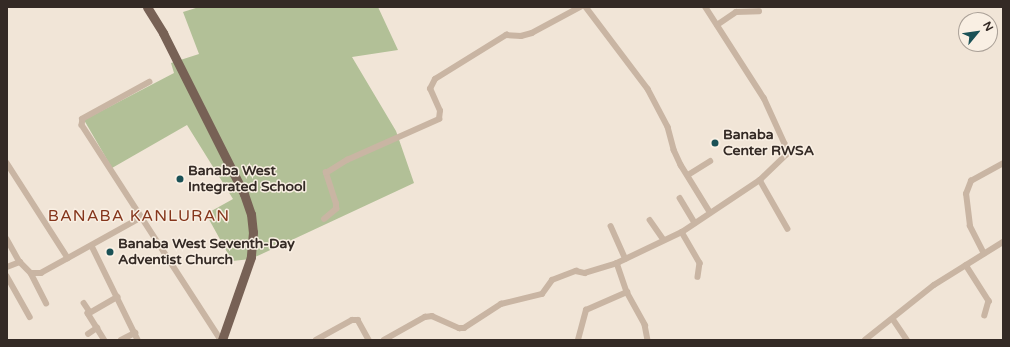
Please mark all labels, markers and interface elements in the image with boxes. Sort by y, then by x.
north arrow [958,12,998,52]
text: N [980,19,996,33]
place label: Banaba Center RWSA [723,127,814,160]
marker: Banaba Center RWSA [710,138,720,148]
place label: Banaba West Integrated School [188,163,306,196]
marker: Banaba West Integrated School [175,174,185,184]
district label: BANABA KANLURAN [48,206,230,226]
place label: Banaba West Seventh-Day Adventist Church [118,236,295,268]
marker: Banaba West Seventh-Day Adventist Church [105,247,115,257]

